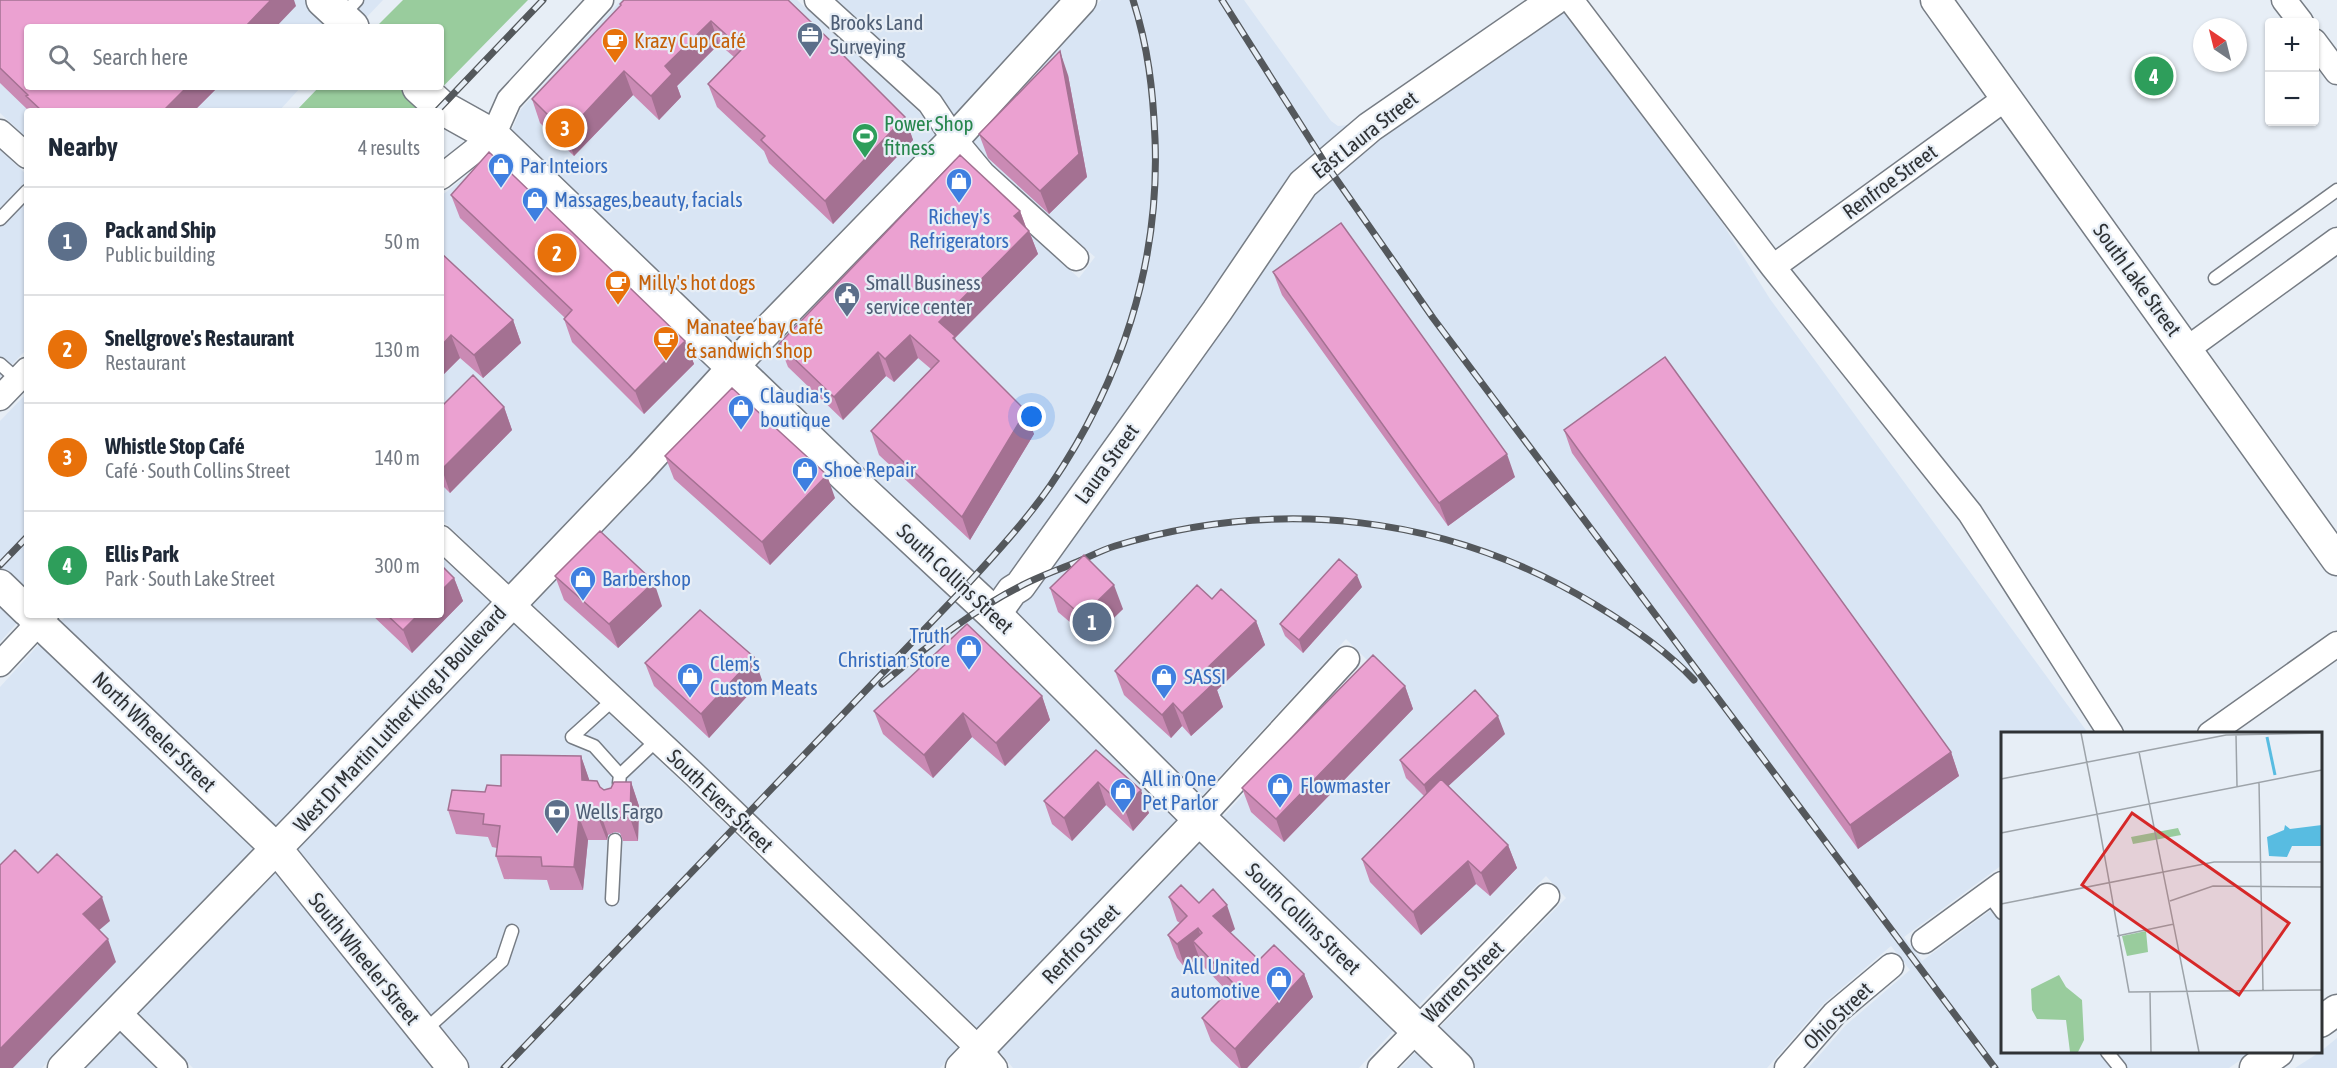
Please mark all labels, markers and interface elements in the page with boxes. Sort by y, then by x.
place label: Brooks Land Surveying [830,10,923,58]
north arrow [2193,18,2247,72]
map controls [2265,18,2319,126]
button: + [2265,18,2319,72]
office icon: Brooks Land Surveying [795,20,825,58]
search box [24,24,444,90]
cafe icon: Krazy Cup Café [600,26,630,64]
place label: Krazy Cup Café [634,28,746,52]
icon: search [45,41,78,74]
text: Search here [93,44,188,70]
pin: 4 [2134,54,2174,98]
button: − [2265,72,2319,126]
street label: East Laura Street [1307,85,1422,183]
pin: 3 [546,106,584,150]
place label: Power Shop fitness [884,111,974,159]
sports icon: Power Shop fitness [850,121,880,159]
text: Nearby [48,132,118,162]
text: 4 results [358,136,420,159]
street label: Renfroe Street [1838,139,1941,223]
shop icon: Par Inteiors [486,151,516,189]
place label: Par Inteiors [520,153,608,177]
shop icon: Richey's Refrigerators [944,166,974,204]
shop icon: Massages,beauty, facials [520,185,550,223]
place label: Massages,beauty, facials [554,187,743,211]
place label: Richey's Refrigerators [909,204,1009,252]
text: Pack and Ship [105,217,216,243]
street label: South Lake Street [2089,219,2187,340]
text: 1 [63,230,72,253]
text: 50 m [384,230,420,253]
pin: 2 [538,230,576,276]
text: Public building [105,243,215,266]
cafe icon: Milly's hot dogs [603,268,633,306]
place label: Milly's hot dogs [638,270,755,294]
place label: Small Business service center [866,270,981,318]
public building icon: Small Business service center [832,280,862,318]
place label: Manatee bay Café & sandwich shop [686,314,823,362]
cafe icon: Manatee bay Café & sandwich shop [651,324,681,362]
text: Snellgrove's Restaurant [105,325,294,351]
text: 2 [63,338,72,361]
text: 130 m [375,338,420,361]
text: Restaurant [105,351,186,374]
place label: Claudia's boutique [760,383,830,431]
shop icon: Claudia's boutique [726,393,756,431]
your location [1017,402,1046,431]
street label: Laura Street [1069,419,1143,508]
text: Whistle Stop Café [105,433,245,459]
text: 3 [63,446,72,469]
text: 140 m [375,446,420,469]
shop icon: Shoe Repair [790,455,820,493]
place label: Shoe Repair [824,457,917,481]
text: Café · South Collins Street [105,459,290,482]
street label: South Collins Street [893,518,1019,638]
text: Ellis Park [105,541,179,567]
text: 4 [63,554,72,577]
text: 300 m [375,554,420,577]
shop icon: Barbershop [568,564,598,602]
place label: Barbershop [602,566,691,590]
text: Park · South Lake Street [105,567,275,590]
street label: West Dr Martin Luther King Jr Boulevard [288,600,510,836]
pin: 1 [1072,600,1112,644]
place label: Truth Christian Store [838,623,950,671]
shop icon: Truth Christian Store [954,633,984,671]
place label: Clem's Custom Meats [710,651,818,699]
shop icon: Clem's Custom Meats [675,661,705,699]
shop icon: SASSI [1149,662,1179,700]
place label: SASSI [1184,664,1226,688]
street label: North Wheeler Street [88,666,221,796]
inset map [2001,732,2322,1053]
street label: South Evers Street [663,744,778,857]
place label: All in One Pet Parlor [1142,766,1219,814]
shop icon: Flowmaster [1265,771,1295,809]
place label: Flowmaster [1300,773,1391,797]
shop icon: All in One Pet Parlor [1108,776,1138,814]
bank icon: Wells Fargo [542,797,572,835]
place label: Wells Fargo [576,799,663,823]
street label: South Collins Street [1241,858,1366,979]
street label: South Wheeler Street [304,888,425,1029]
street label: Renfro Street [1037,899,1124,988]
street label: Warren Street [1417,936,1508,1027]
place label: All United automotive [1171,954,1260,1002]
shop icon: All United automotive [1264,964,1294,1002]
street label: Ohio Street [1798,977,1877,1054]

